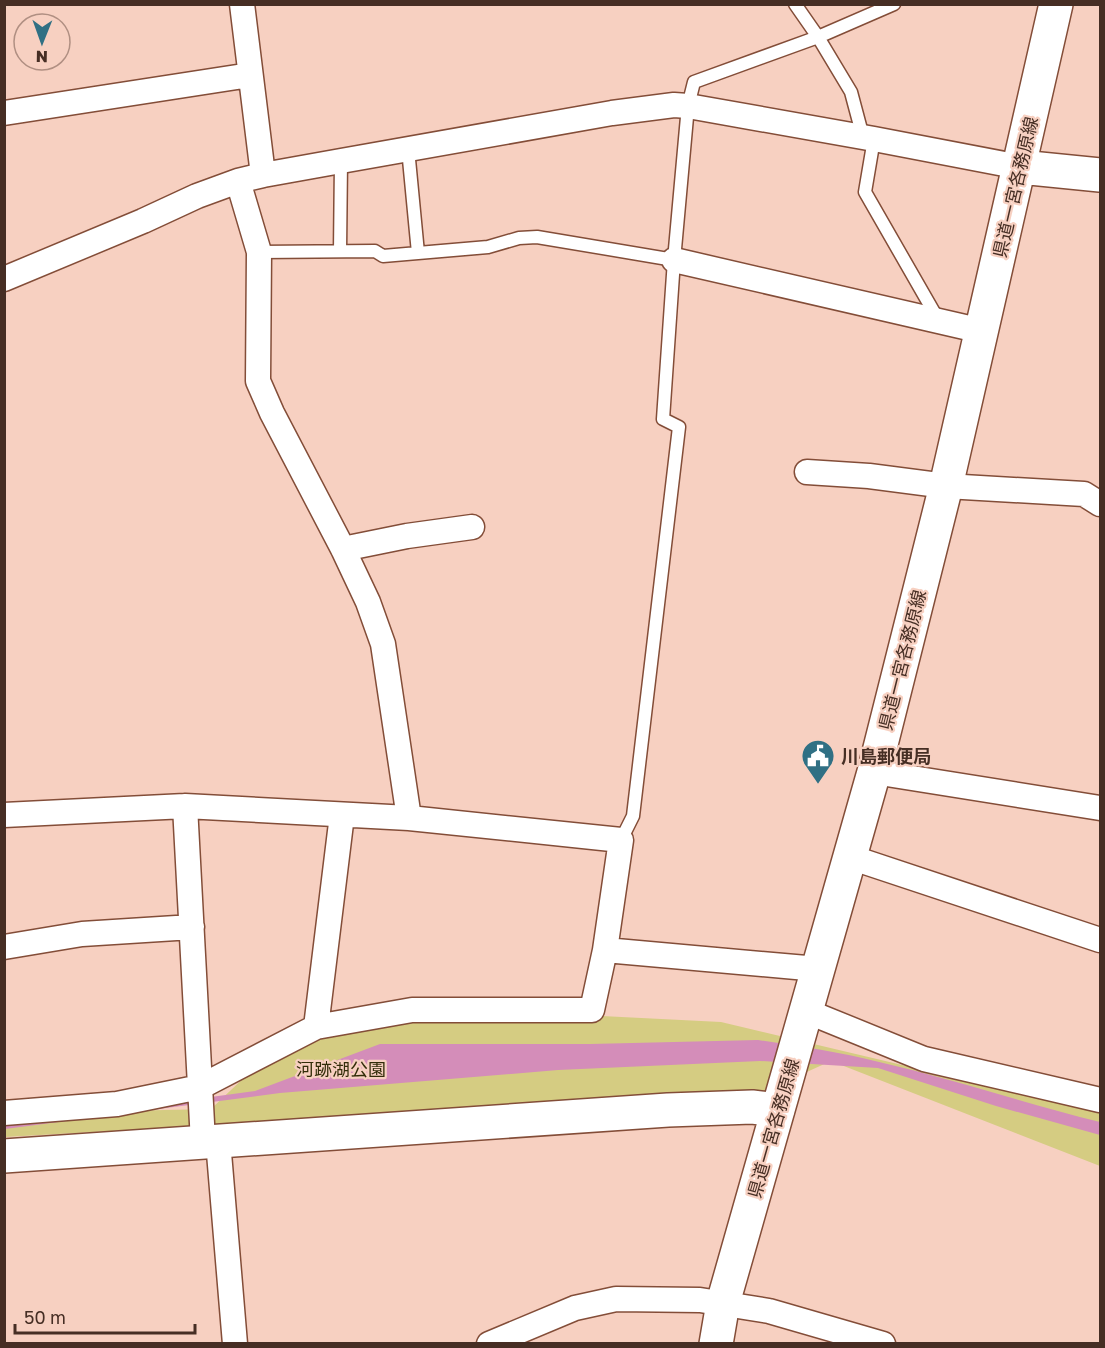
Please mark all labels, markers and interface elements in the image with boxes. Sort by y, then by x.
north arrow [12,12,72,72]
text: N [35,47,48,67]
street label: 県道一宮各務原線 [988,114,1042,260]
street label: 県道一宮各務原線 [874,587,930,733]
public building icon: 川島郵便局 [800,738,836,785]
place label: 川島郵便局 [841,745,931,767]
street label: 県道一宮各務原線 [743,1056,803,1200]
park label: 河跡湖公園 [296,1058,386,1080]
scale bar [15,1297,195,1335]
text: 50 m [24,1306,66,1328]

